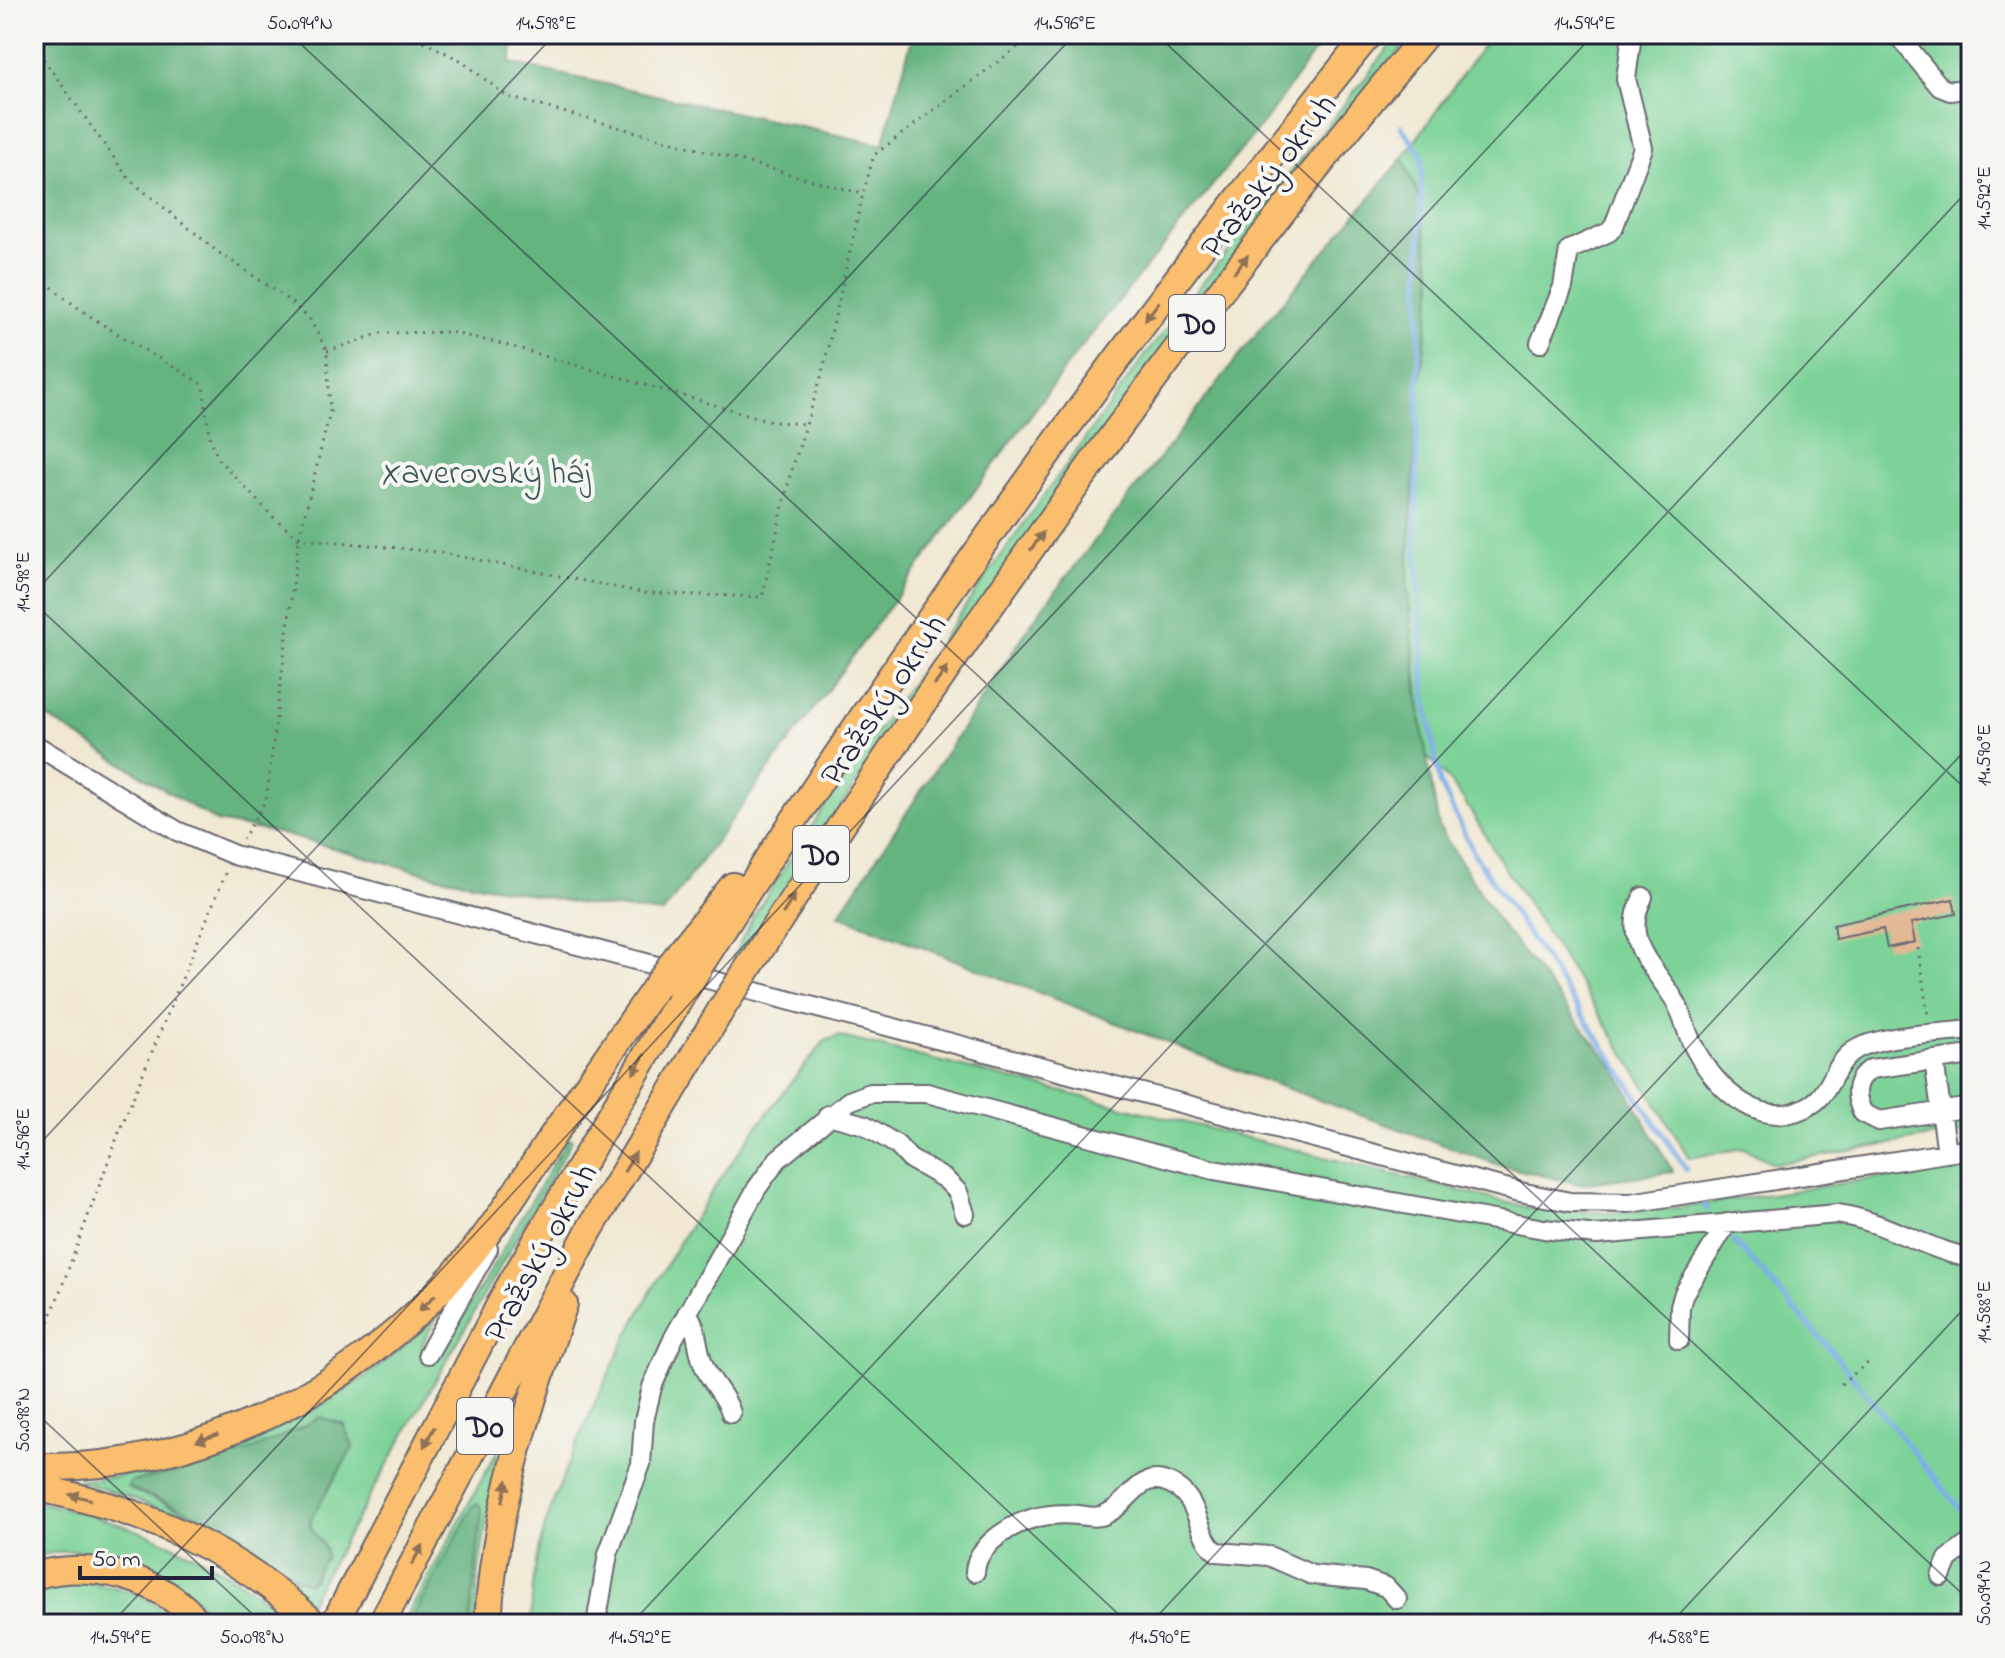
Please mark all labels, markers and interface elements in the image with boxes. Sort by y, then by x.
text: 50.094°N [267,10,333,39]
text: 14.598°E [515,10,577,39]
text: 14.596°E [1034,10,1096,39]
text: 14.594°E [1554,10,1616,39]
street label: Pražský okruh [1190,84,1351,271]
text: 14.592°E [1971,166,2000,230]
one-way arrow [1233,254,1249,274]
road number: D0 [1169,295,1225,351]
one-way arrow [1144,300,1160,321]
park label: Xaverovský háj [382,450,591,500]
one-way arrow [1028,530,1044,551]
text: 14.598°E [10,551,39,613]
street label: Pražský okruh [809,605,961,797]
one-way arrow [933,666,948,687]
text: 14.590°E [1971,724,2000,786]
road number: D0 [793,826,849,882]
one-way arrow [781,893,796,915]
one-way arrow [632,1053,646,1075]
text: 14.596°E [10,1108,39,1170]
one-way arrow [623,1151,637,1173]
street label: Pražský okruh [473,1155,612,1353]
text: 14.588°E [1971,1281,2000,1343]
one-way arrow [418,1293,437,1312]
text: 50.098°N [10,1387,39,1453]
road number: D0 [457,1398,513,1454]
one-way arrow [422,1426,436,1448]
one-way arrow [195,1432,219,1445]
one-way arrow [499,1479,511,1504]
one-way arrow [68,1490,93,1503]
scale bar [80,1530,212,1580]
text: 50 m [92,1543,141,1578]
one-way arrow [411,1543,424,1566]
text: 50.094°N [1971,1560,2000,1626]
text: 14.594°E [90,1624,152,1653]
text: 50.098°N [219,1624,285,1653]
text: 14.592°E [608,1624,672,1653]
text: 14.590°E [1129,1624,1191,1653]
text: 14.588°E [1648,1624,1710,1653]

